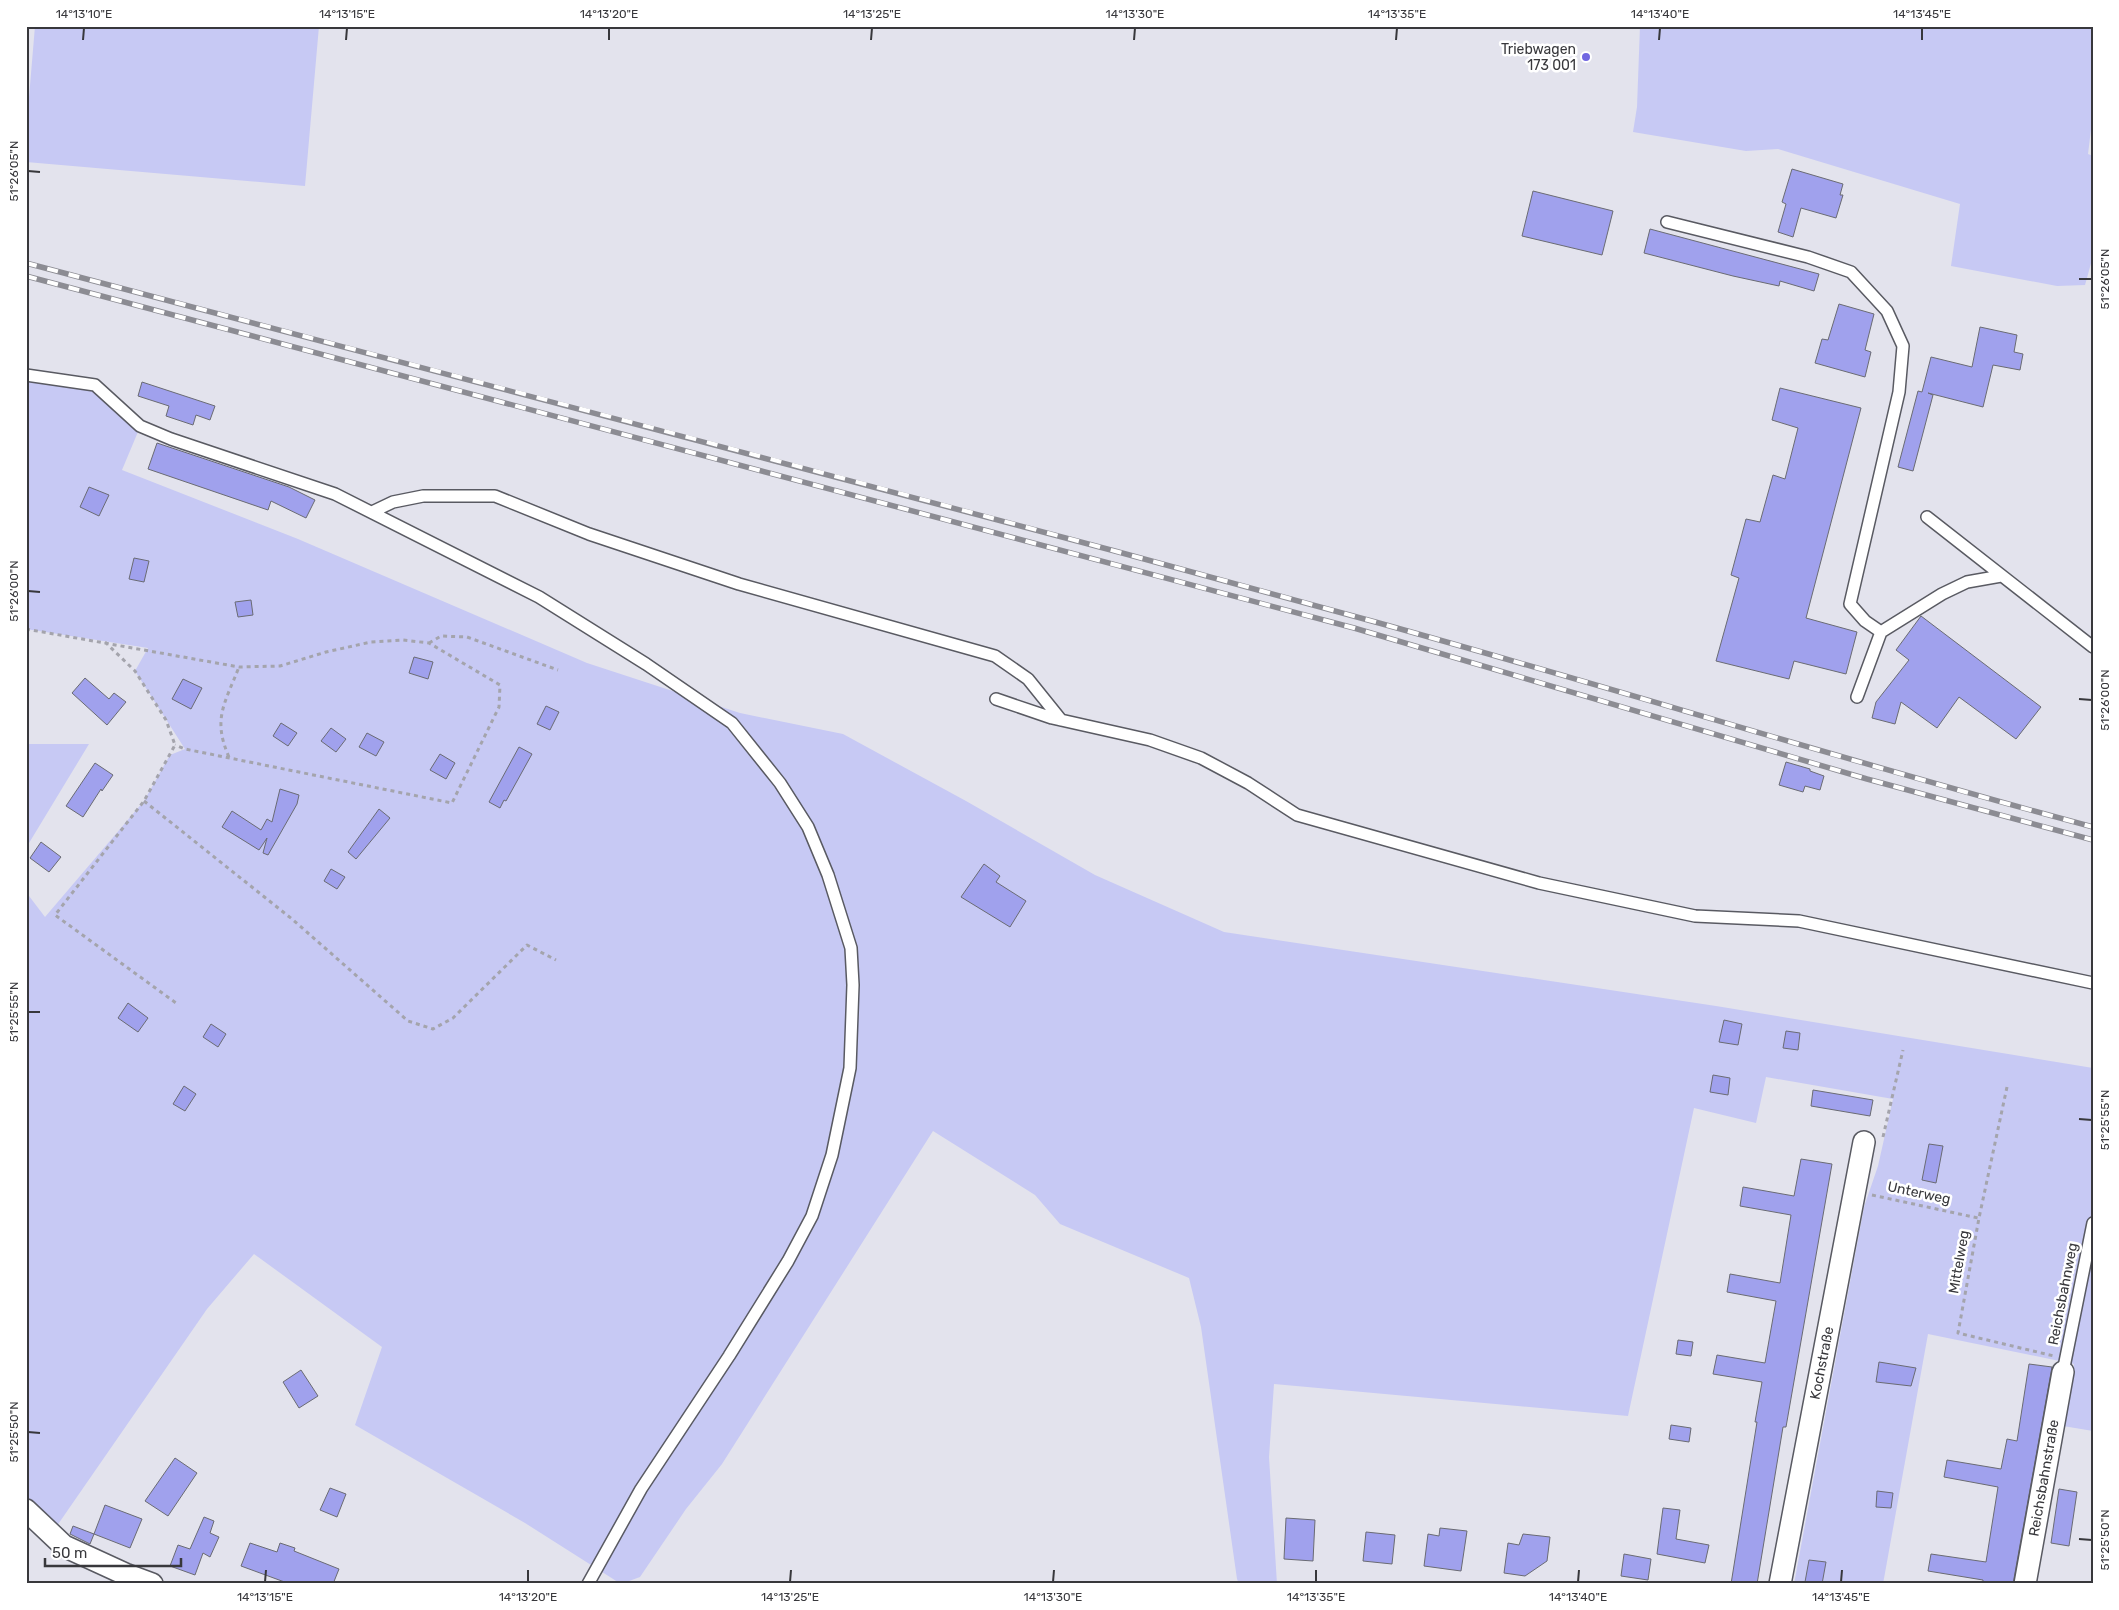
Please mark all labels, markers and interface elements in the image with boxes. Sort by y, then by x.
text: 14°13'10"E [56,7,112,21]
text: 14°13'15"E [319,7,375,21]
text: 14°13'20"E [580,7,638,21]
text: 14°13'25"E [843,7,901,21]
text: 14°13'30"E [1106,7,1164,21]
text: 14°13'35"E [1368,7,1426,21]
text: 14°13'40"E [1631,7,1689,21]
text: 14°13'45"E [1893,7,1951,21]
place label: Triebwagen 173 001 [1501,41,1576,74]
marker: Triebwagen 173 001 [1580,51,1592,63]
text: 51°26'05"N [7,141,21,201]
text: 51°26'05"N [2098,249,2112,309]
text: 51°26'00"N [7,560,21,622]
text: 51°26'00"N [2098,669,2112,731]
text: 51°25'55"N [7,982,21,1042]
text: 51°25'55"N [2098,1090,2112,1150]
street label: Unterweg [1886,1178,1952,1208]
street label: Mittelweg [1945,1229,1973,1295]
street label: Reichsbahnweg [2045,1241,2081,1347]
street label: Kochstraße [1807,1325,1837,1401]
text: 51°25'50"N [7,1401,21,1463]
street label: Reichsbahnstraße [2025,1418,2063,1538]
text: 51°25'50"N [2098,1509,2112,1571]
scale bar [45,1535,181,1567]
text: 50 m [52,1544,87,1562]
text: 14°13'15"E [237,1590,293,1604]
text: 14°13'20"E [499,1590,557,1604]
text: 14°13'25"E [761,1590,819,1604]
text: 14°13'30"E [1024,1590,1082,1604]
text: 14°13'35"E [1287,1590,1345,1604]
text: 14°13'40"E [1549,1590,1607,1604]
text: 14°13'45"E [1812,1590,1870,1604]

